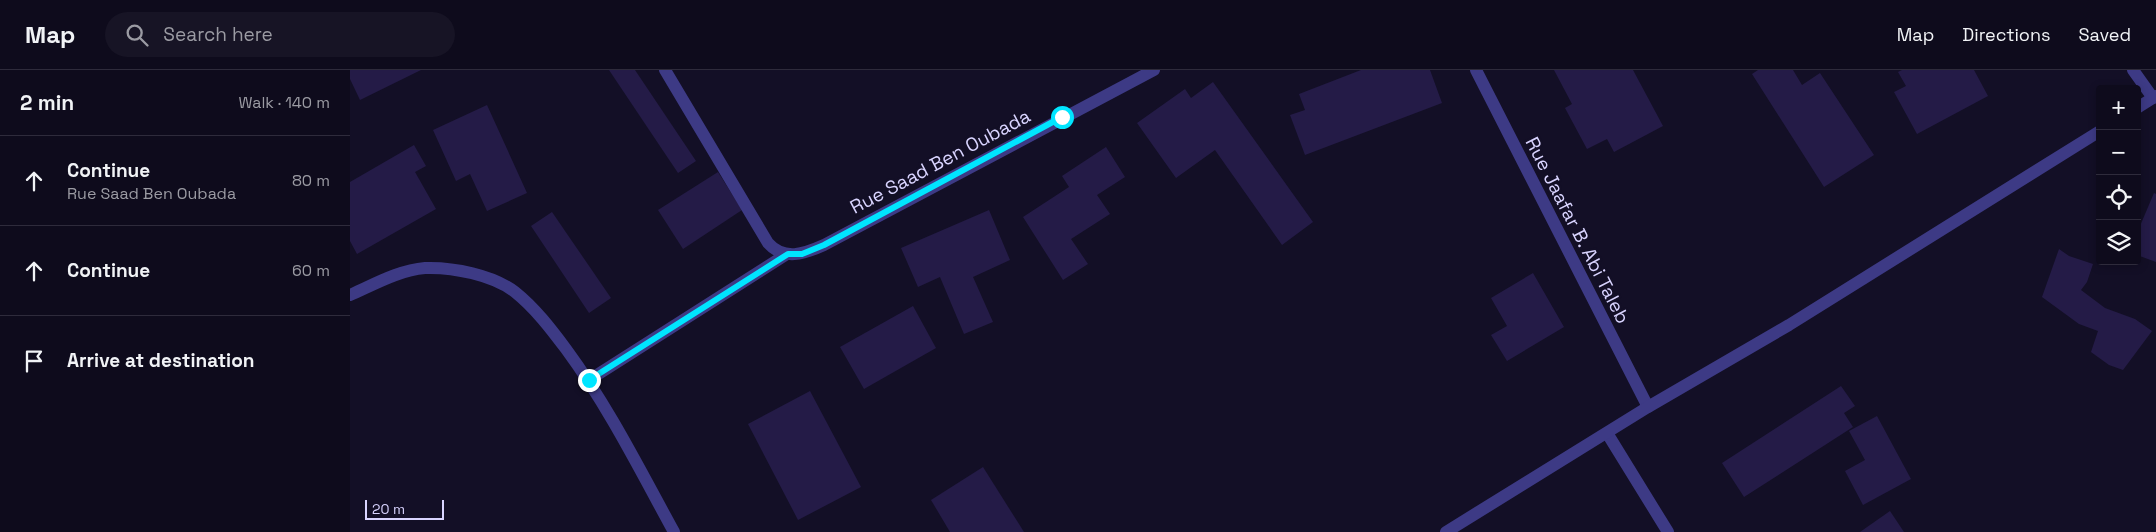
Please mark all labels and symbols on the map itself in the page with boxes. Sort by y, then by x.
street label: Rue Saad Ben Oubada [846,103,1035,220]
route start [1051,106,1074,129]
street label: Rue Jaafar B. Abi Taleb [1520,133,1635,328]
route end [578,369,601,392]
scale bar [365,497,444,520]

